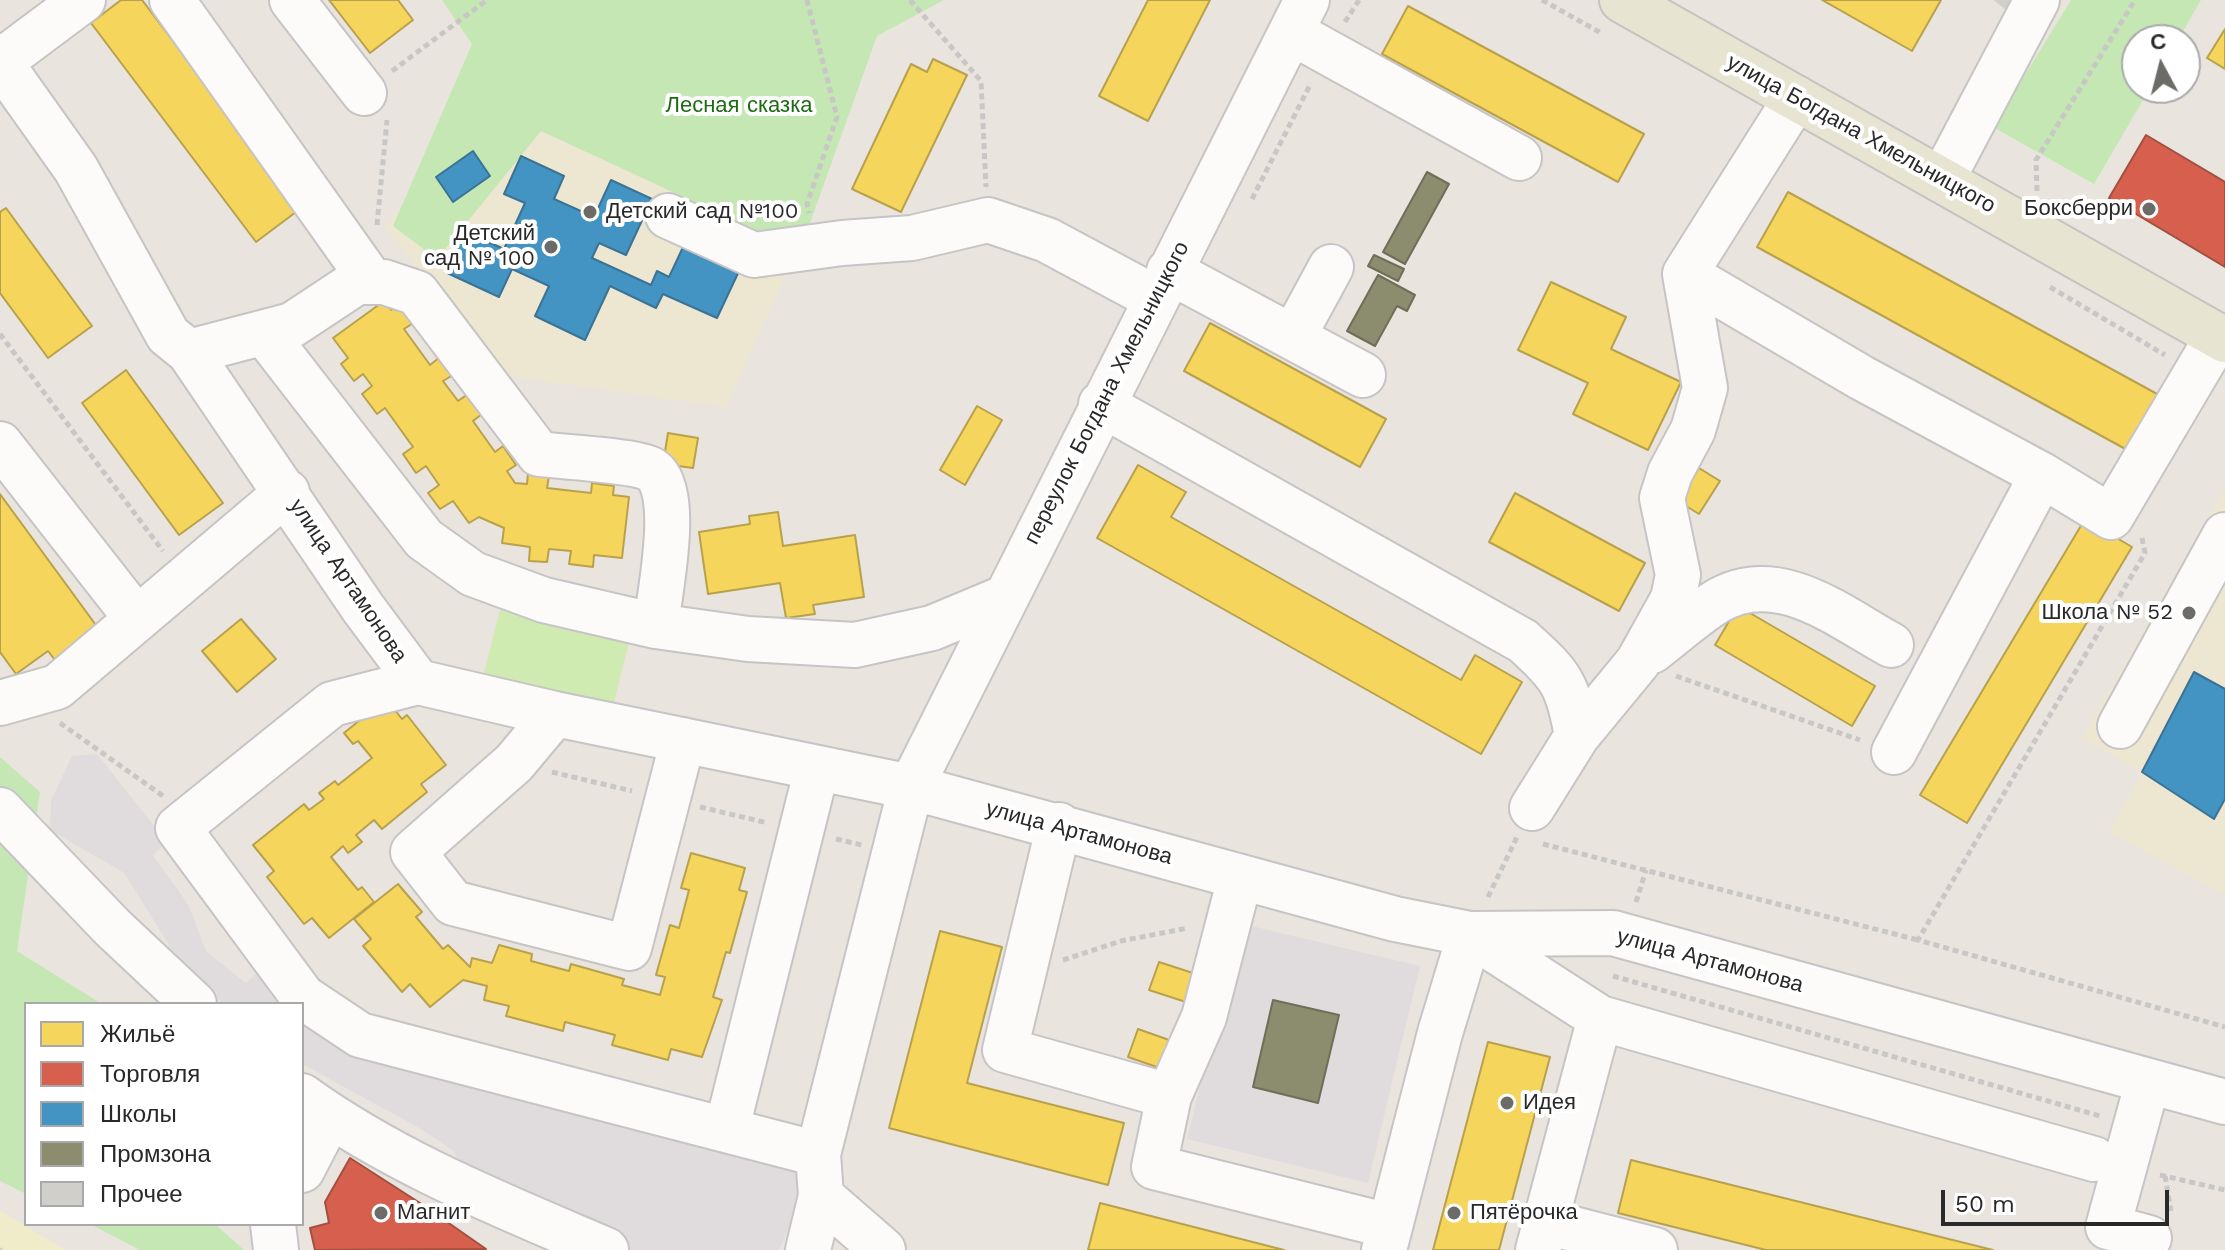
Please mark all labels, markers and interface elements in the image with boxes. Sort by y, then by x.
north arrow [2121,24,2201,104]
text: С [2149,28,2168,55]
street label: улица Богдана Хмельницкого [1722,49,2000,219]
park label: Лесная сказка [665,93,813,119]
place label: Боксберри [2024,196,2133,222]
place label: Детский сад №100 [606,199,799,225]
marker: Боксберри [2140,200,2158,218]
marker: Детский сад №100 [581,203,599,221]
place label: Детский сад № 100 [424,221,535,272]
street label: переулок Богдана Хмельницкого [1019,237,1195,549]
marker: Детский сад № 100 [542,238,560,256]
street label: улица Артамонова [283,494,413,668]
place label: Школа № 52 [2041,600,2173,626]
marker: Школа № 52 [2180,604,2198,622]
street label: улица Артамонова [983,795,1175,871]
street label: улица Артамонова [1614,923,1806,999]
legend [24,1002,304,1226]
text: Жильё [100,1020,175,1048]
text: Торговля [100,1060,200,1088]
place label: Идея [1523,1090,1576,1116]
marker: Идея [1498,1094,1516,1112]
text: Школы [100,1100,177,1128]
text: Промзона [100,1140,211,1168]
scale bar [1945,1174,2173,1224]
text: Прочее [100,1180,183,1208]
text: 50 m [1955,1190,2015,1218]
place label: Магнит [397,1200,470,1226]
place label: Пятёрочка [1470,1200,1578,1226]
marker: Магнит [372,1204,390,1222]
marker: Пятёрочка [1445,1204,1463,1222]

